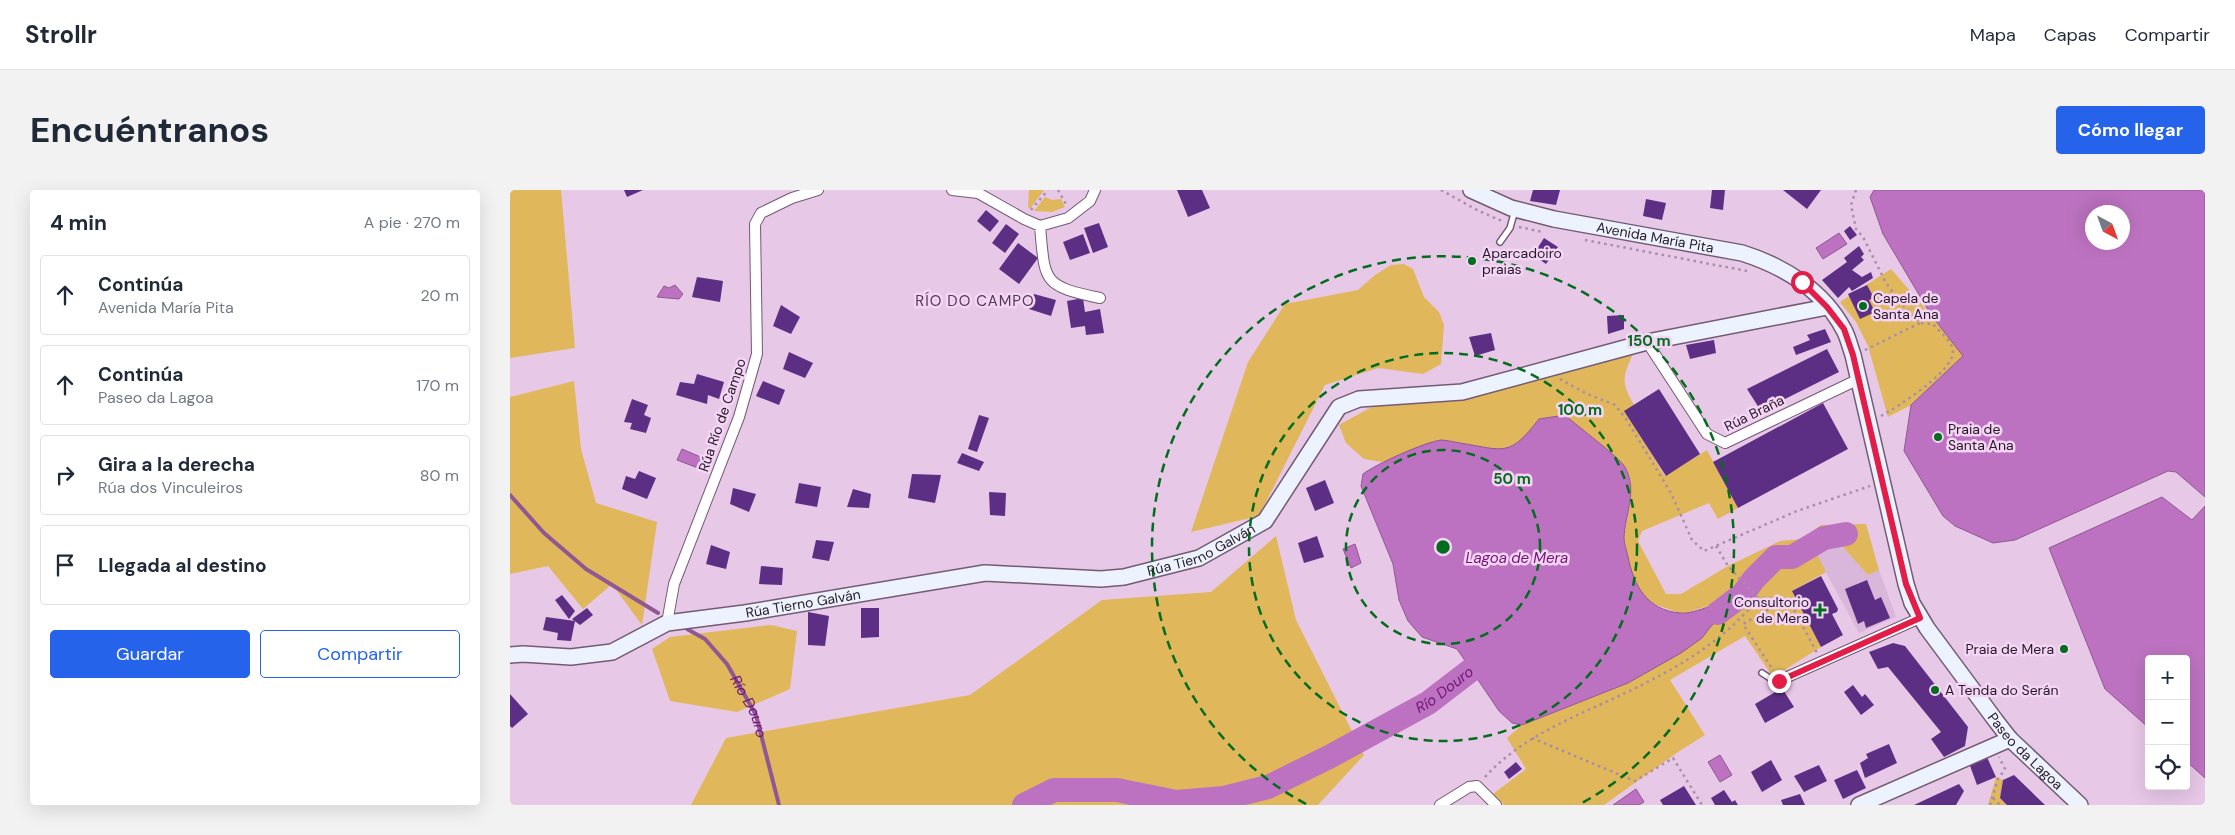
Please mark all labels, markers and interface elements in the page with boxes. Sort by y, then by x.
text: Strollr [25,19,97,50]
text: Mapa [1970,23,2016,47]
text: Capas [2044,23,2097,47]
text: Compartir [2125,23,2210,47]
button: Cómo llegar [2056,106,2205,154]
text: Encuéntranos [30,107,269,153]
north arrow [2085,205,2130,250]
text: 4 min [50,209,107,237]
text: A pie · 270 m [364,212,460,233]
street label: Avenida María Pita [1595,218,1715,257]
place label: Aparcadoiro praias [1482,244,1562,278]
marker: Aparcadoiro praias [1466,255,1478,267]
route start [1791,271,1814,294]
text: Continúa [98,272,183,297]
icon: ahead [51,281,79,309]
text: 20 m [420,285,459,306]
place label: Capela de Santa Ana [1873,289,1939,323]
district label: RÍO DO CAMPO [915,291,1035,311]
text: Avenida María Pita [98,297,234,318]
marker: Capela de Santa Ana [1857,300,1869,312]
text: 150 m [1628,331,1671,351]
street label: Rúa Río de Campo [694,356,750,474]
text: Continúa [98,362,183,387]
icon: ahead [51,371,79,399]
text: 170 m [416,375,459,396]
text: Paseo da Lagoa [98,387,213,408]
street label: Rúa Braña [1721,391,1787,435]
text: 100 m [1558,400,1602,420]
place label: Praia de Santa Ana [1948,420,2014,454]
marker: Praia de Santa Ana [1932,431,1944,443]
text: Gira a la derecha [98,452,255,477]
icon: right [51,461,79,489]
text: 80 m [420,465,459,486]
text: 50 m [1493,469,1531,489]
text: Rúa dos Vinculeiros [98,477,243,498]
street label: Rúa Tierno Galván [1145,519,1258,580]
centre of rings [1434,538,1452,556]
water label: Lagoa de Mera [1466,548,1568,568]
icon: arrive [51,551,79,579]
text: Llegada al destino [98,553,267,578]
street label: Rúa Tierno Galván [744,585,862,622]
place label: Consultorio de Mera [1734,593,1809,627]
marker: Consultorio de Mera [1813,603,1827,617]
button: Guardar [50,630,250,678]
button: Compartir [260,630,460,678]
place label: Praia de Mera [1965,640,2054,658]
marker: Praia de Mera [2058,643,2070,655]
map controls [2145,655,2190,790]
button: + [2145,655,2190,700]
water label: Río Douro [1412,662,1478,718]
route end [1768,670,1791,693]
water label: Río Douro [725,671,771,740]
place label: A Tenda do Serán [1945,681,2058,699]
marker: A Tenda do Serán [1929,684,1941,696]
button: − [2145,700,2190,745]
street label: Paseo da Lagoa [1984,709,2067,793]
button: locate [2145,745,2190,790]

